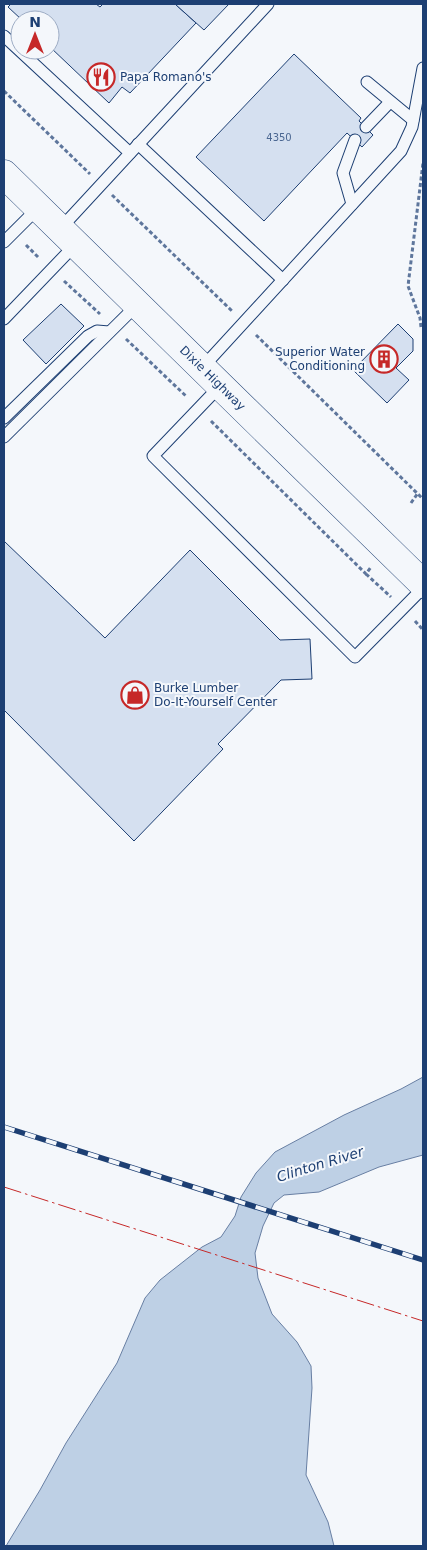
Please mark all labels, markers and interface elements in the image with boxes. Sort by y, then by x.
north arrow [10,10,60,60]
text: N [29,14,41,30]
restaurant icon: Papa Romano's [86,62,116,92]
place label: Papa Romano's [120,70,212,84]
house number: 4350 [266,132,292,143]
street label: Dixie Highway [177,343,248,413]
building icon: Superior Water Conditioning [369,344,399,374]
place label: Superior Water Conditioning [275,345,365,373]
shop icon: Burke Lumber Do-It-Yourself Center [120,680,150,710]
place label: Burke Lumber Do-It-Yourself Center [154,681,277,709]
water label: Clinton River [275,1143,367,1185]

